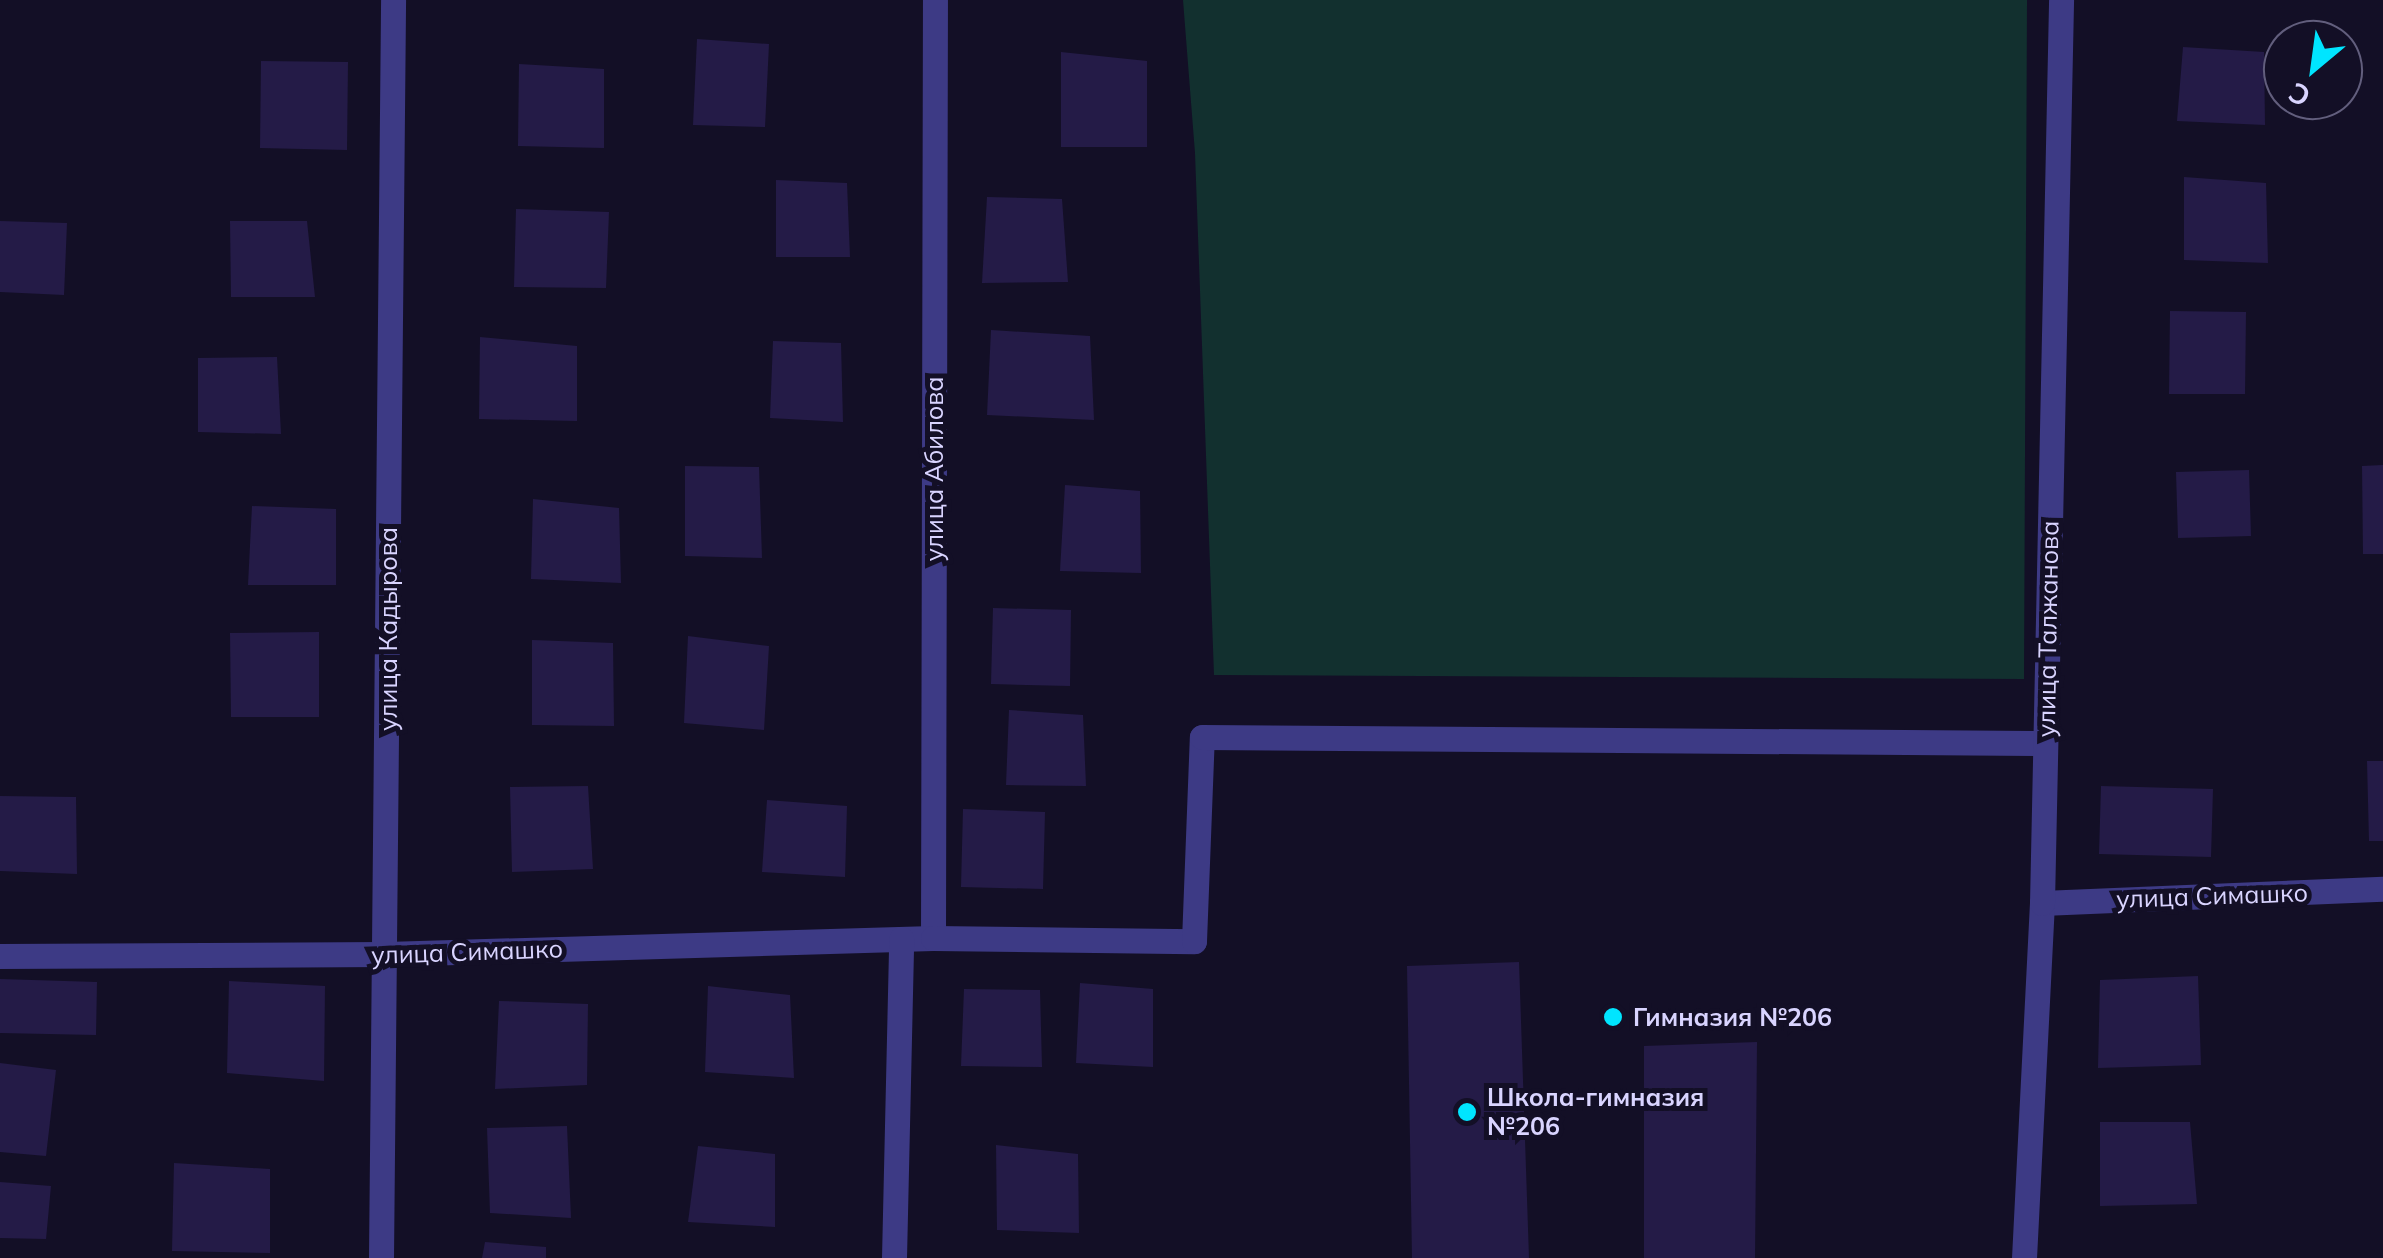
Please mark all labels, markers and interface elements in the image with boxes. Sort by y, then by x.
north arrow [2263,20,2363,120]
text: С [2282,75,2316,115]
street label: улица Абилова [919,376,949,562]
street label: улица Талжанова [2031,520,2065,738]
street label: улица Кадырова [373,527,403,731]
street label: улица Симашко [2116,878,2308,914]
street label: улица Симашко [371,934,563,970]
place label: Гимназия №206 [1633,1002,1832,1032]
marker: Гимназия №206 [1602,1006,1624,1028]
place label: Школа-гимназия №206 [1487,1083,1704,1142]
marker: Школа-гимназия №206 [1456,1101,1478,1123]

